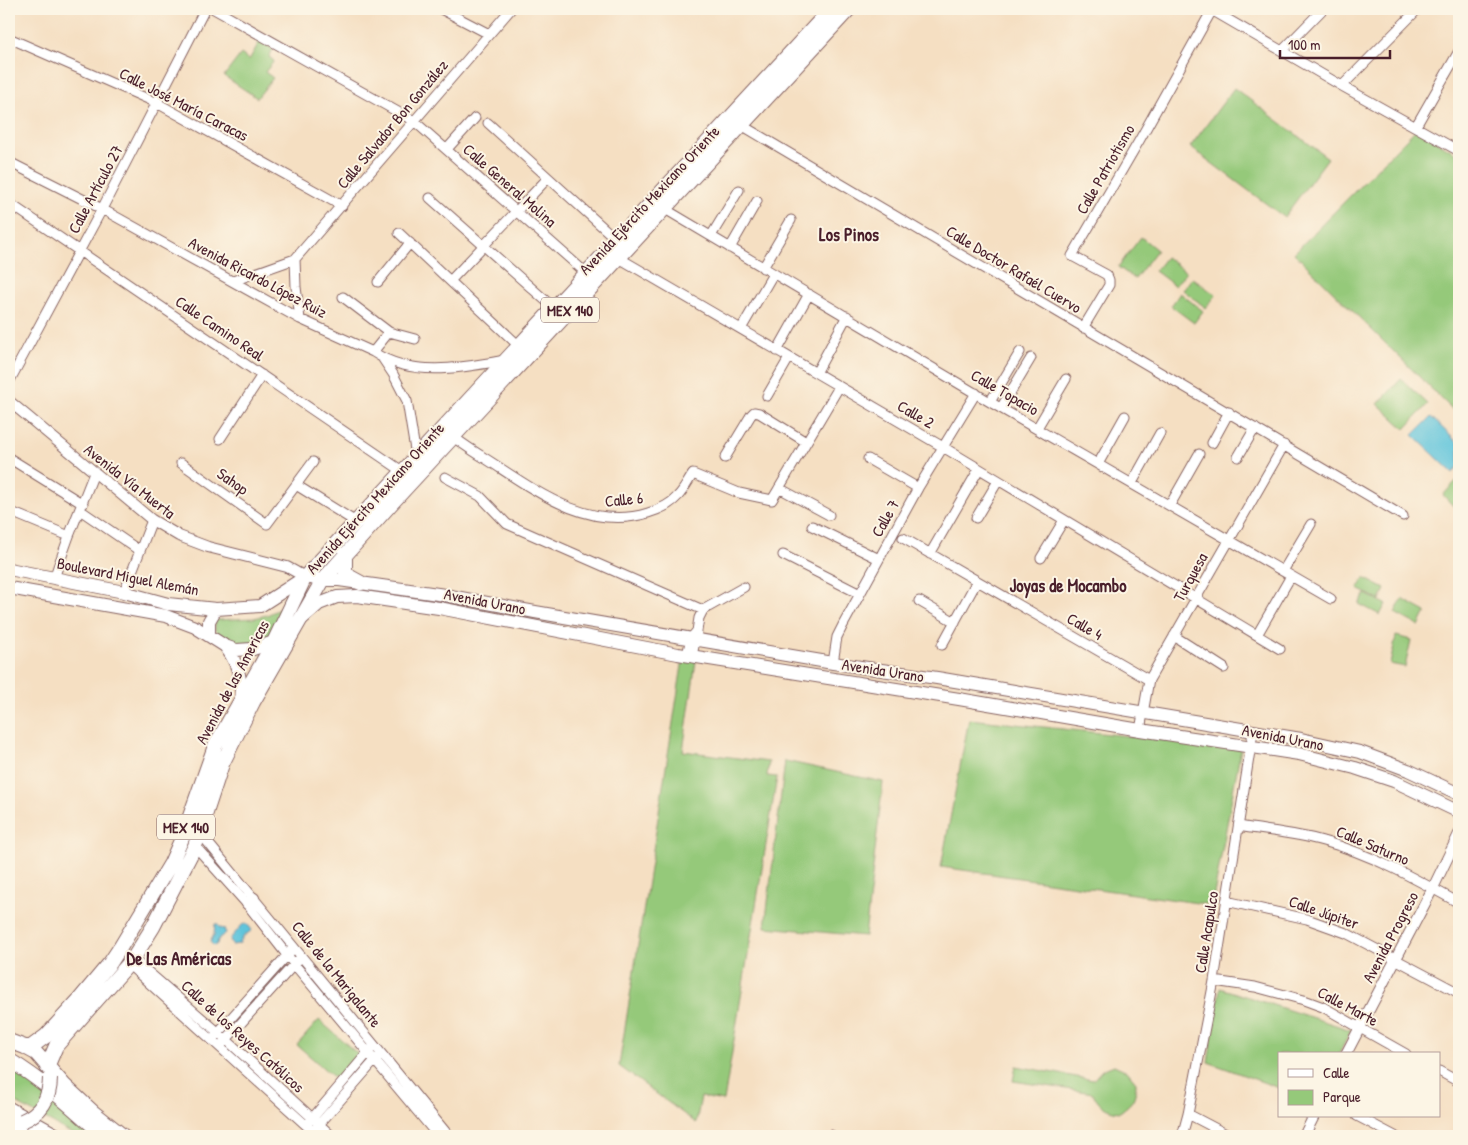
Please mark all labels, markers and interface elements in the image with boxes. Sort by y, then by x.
scale bar [1280,28,1390,60]
text: 100 m [1288,34,1321,55]
street label: Calle Salvador Bon González [331,55,453,193]
street label: Calle José María Caracas [116,62,252,146]
street label: Avenida Ejército Mexicano Oriente [574,120,725,280]
street label: Calle Patriotismo [1070,120,1140,218]
street label: Calle General Molina [459,138,561,232]
street label: Calle Artículo 27 [62,141,128,237]
street label: Calle Doctor Rafaél Cuervo [942,220,1086,318]
district label: Los Pinos [819,222,879,247]
street label: Avenida Ricardo López Ruiz [185,231,331,323]
street label: Calle Camino Real [171,290,269,366]
road number: MEX 140 [541,298,599,322]
street label: Calle Topacio [967,364,1044,421]
street label: Calle 2 [893,395,939,434]
street label: Avenida Ejército Mexicano Oriente [301,417,449,579]
street label: Avenida Vía Muerta [80,438,180,524]
street label: Sahop [213,462,253,500]
street label: Calle 6 [604,486,644,512]
street label: Calle 7 [866,495,904,541]
street label: Turquesa [1168,549,1212,605]
street label: Boulevard Miguel Alemán [55,551,201,601]
district label: Joyas de Mocambo [1010,573,1127,599]
street label: Avenida Urano [442,582,528,620]
street label: Calle 4 [1063,607,1107,645]
street label: Avenida de las Americas [190,616,274,748]
street label: Avenida Urano [841,653,926,687]
street label: Avenida Urano [1240,718,1326,756]
road number: MEX 140 [157,814,215,840]
street label: Calle Saturno [1333,820,1413,870]
street label: Avenida Progreso [1357,887,1423,986]
street label: Calle Acapulco [1189,889,1223,974]
street label: Calle Júpiter [1286,890,1362,934]
street label: Calle de la Marigalante [287,916,387,1032]
district label: De Las Américas [127,946,231,971]
street label: Calle de los Reyes Católicos [177,975,309,1097]
street label: Calle Marte [1314,981,1383,1031]
legend [1278,1052,1440,1118]
text: Calle [1323,1062,1350,1083]
text: Parque [1323,1086,1361,1107]

